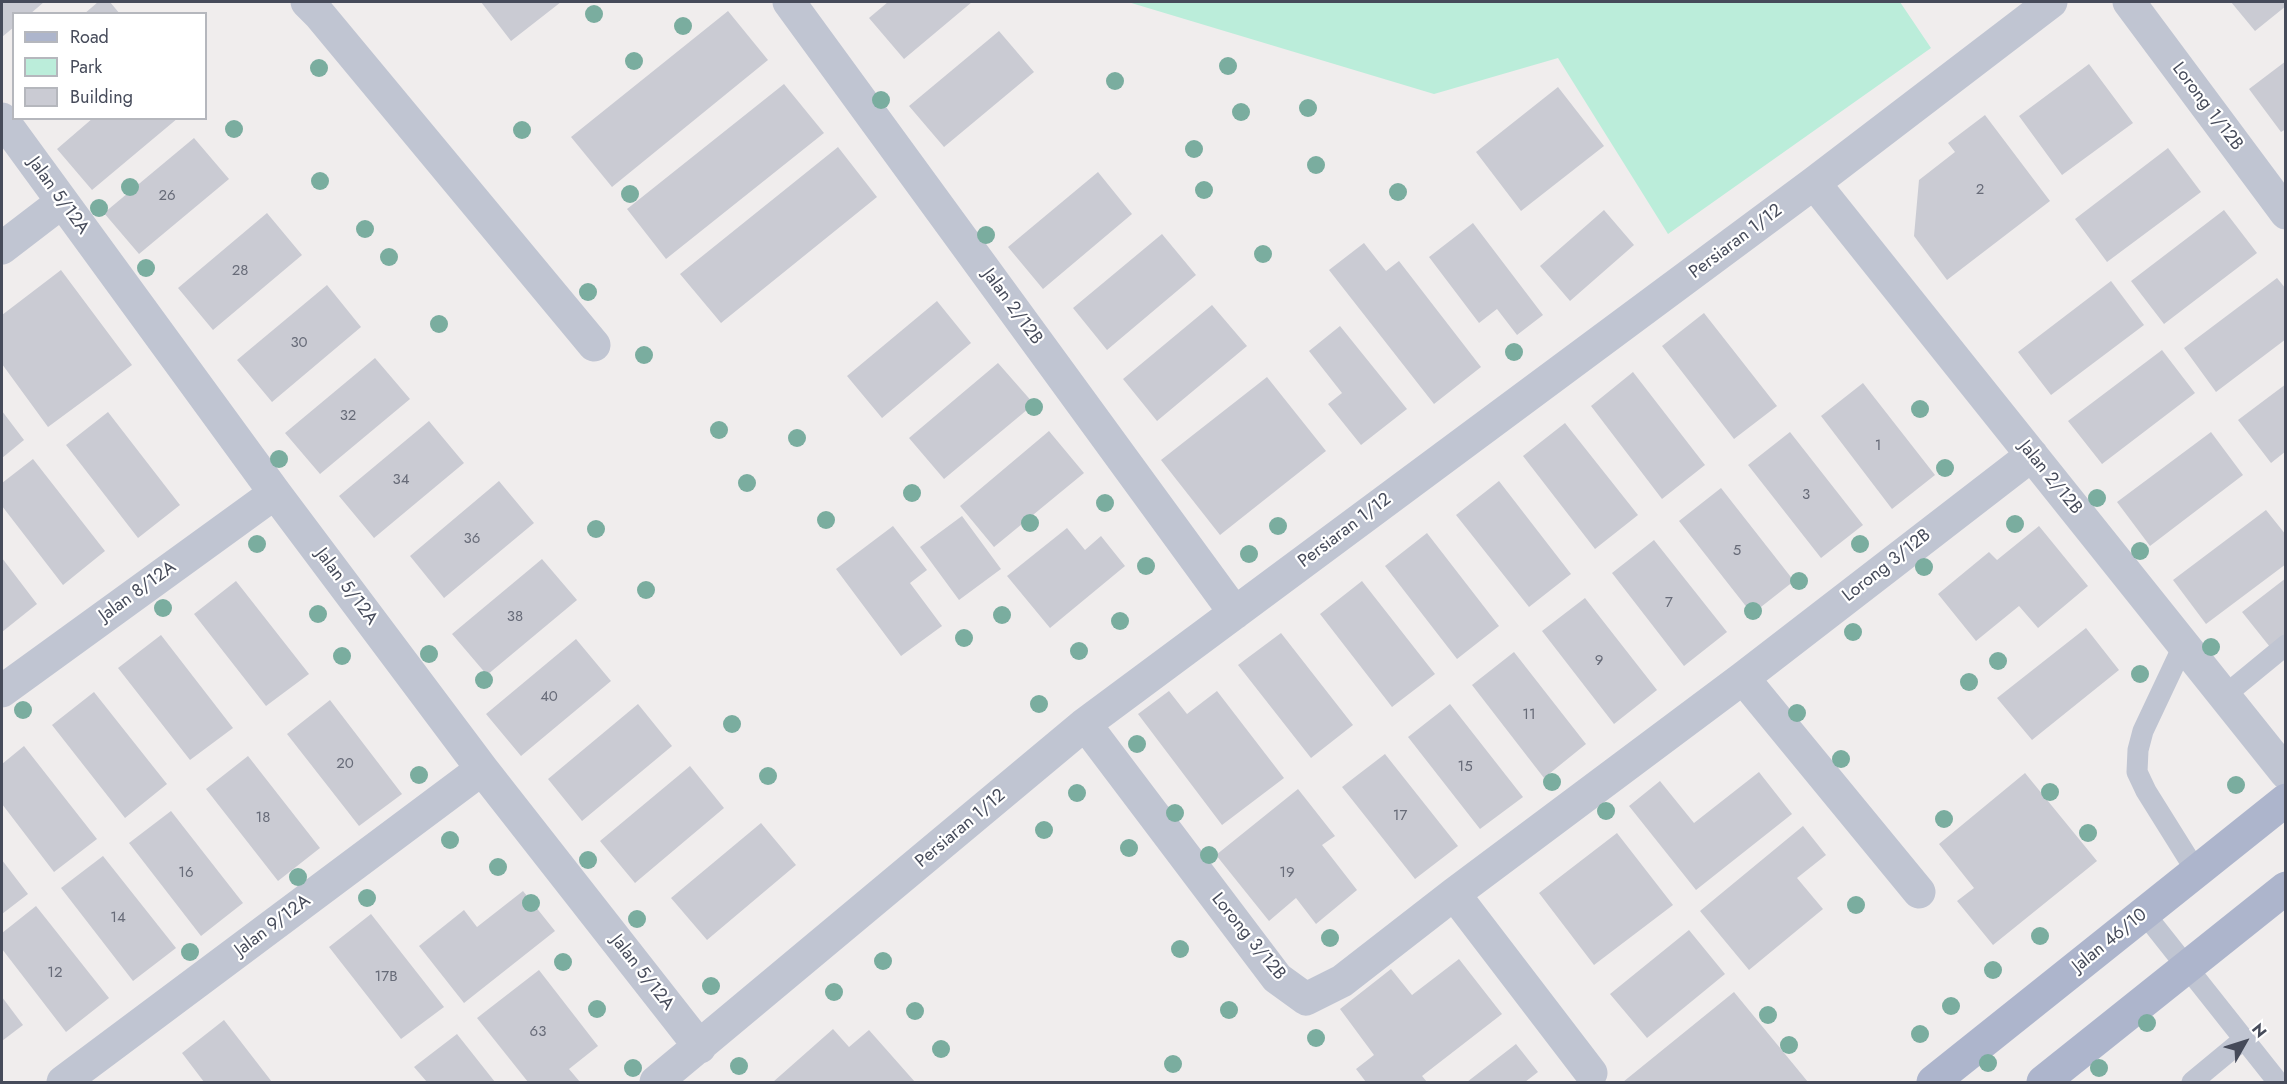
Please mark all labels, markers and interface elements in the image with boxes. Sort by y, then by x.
legend [12,12,207,120]
text: Road [70,24,109,50]
text: Park [70,54,102,80]
street label: Lorong 1/12B [2167,59,2247,155]
text: Building [70,84,133,110]
street label: Jalan 5/12A [23,153,93,239]
house number: 2 [1976,181,1984,199]
house number: 26 [158,187,176,205]
street label: Persiaran 1/12 [1685,200,1787,284]
house number: 28 [232,262,248,280]
street label: Jalan 2/12B [977,265,1047,349]
house number: 30 [290,334,308,352]
house number: 32 [340,407,356,425]
house number: 1 [1875,437,1881,455]
street label: Jalan 2/12B [2014,437,2086,519]
house number: 34 [393,471,409,489]
house number: 3 [1802,486,1810,504]
street label: Persiaran 1/12 [1294,489,1396,573]
street label: Lorong 3/12B [1839,525,1935,607]
house number: 36 [464,530,480,548]
house number: 5 [1733,542,1741,560]
street label: Jalan 5/12A [310,544,382,630]
street label: Jalan 8/12A [95,557,181,627]
house number: 7 [1665,594,1673,612]
house number: 38 [507,608,523,626]
house number: 9 [1595,652,1603,670]
house number: 40 [540,688,558,706]
house number: 11 [1522,706,1536,724]
house number: 20 [336,755,354,773]
house number: 15 [1457,758,1473,776]
street label: Persiaran 1/12 [912,785,1010,873]
house number: 17 [1393,807,1407,825]
house number: 18 [256,809,270,827]
house number: 16 [178,864,194,882]
house number: 19 [1279,864,1295,882]
street label: Lorong 3/12B [1206,889,1290,985]
street label: Jalan 9/12A [231,891,315,961]
street label: Jalan 46/10 [2068,904,2152,978]
house number: 14 [110,909,126,927]
street label: Jalan 5/12A [606,931,678,1015]
house number: 12 [47,964,63,982]
house number: 17B [375,968,397,986]
north arrow [2215,1012,2275,1072]
text: N [2246,1018,2272,1043]
house number: 63 [530,1023,546,1041]

